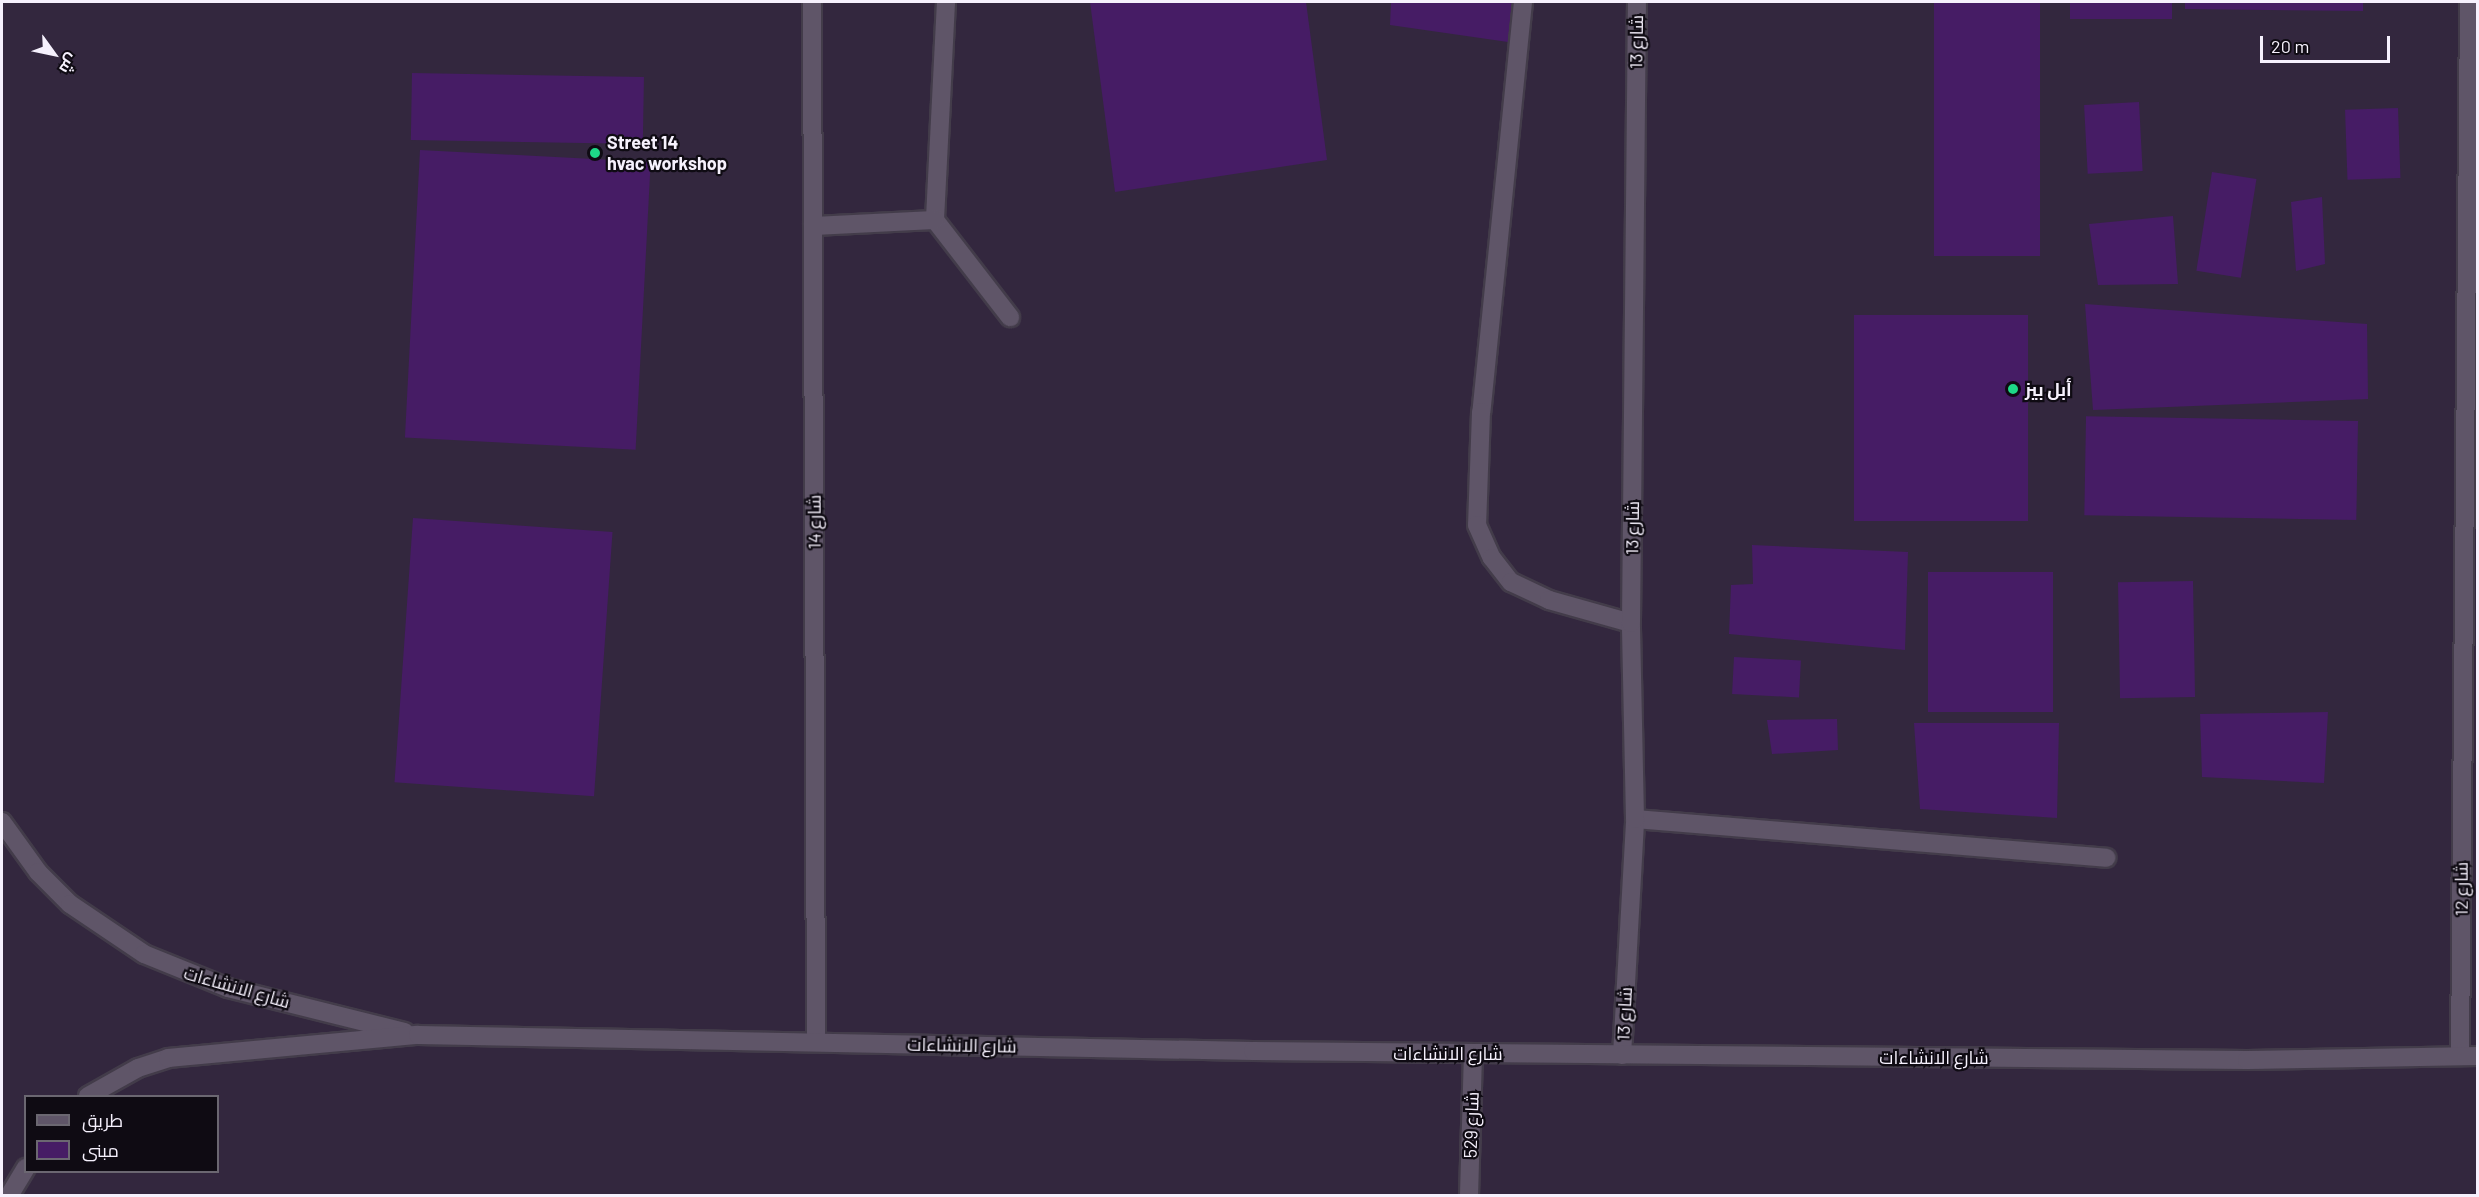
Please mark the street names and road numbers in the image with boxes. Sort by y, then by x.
street label: شارع 13 [1625,15,1647,69]
street label: شارع 14 [803,495,825,549]
street label: شارع 13 [1621,501,1643,555]
street label: شارع 12 [2450,862,2472,916]
street label: شارع الانشاءات [181,962,293,1012]
street label: شارع 13 [1612,986,1636,1042]
street label: شارع الانشاءات [907,1033,1017,1057]
street label: شارع الانشاءات [1393,1042,1503,1064]
street label: شارع الانشاءات [1879,1046,1989,1068]
street label: شارع 529 [1459,1091,1483,1159]

